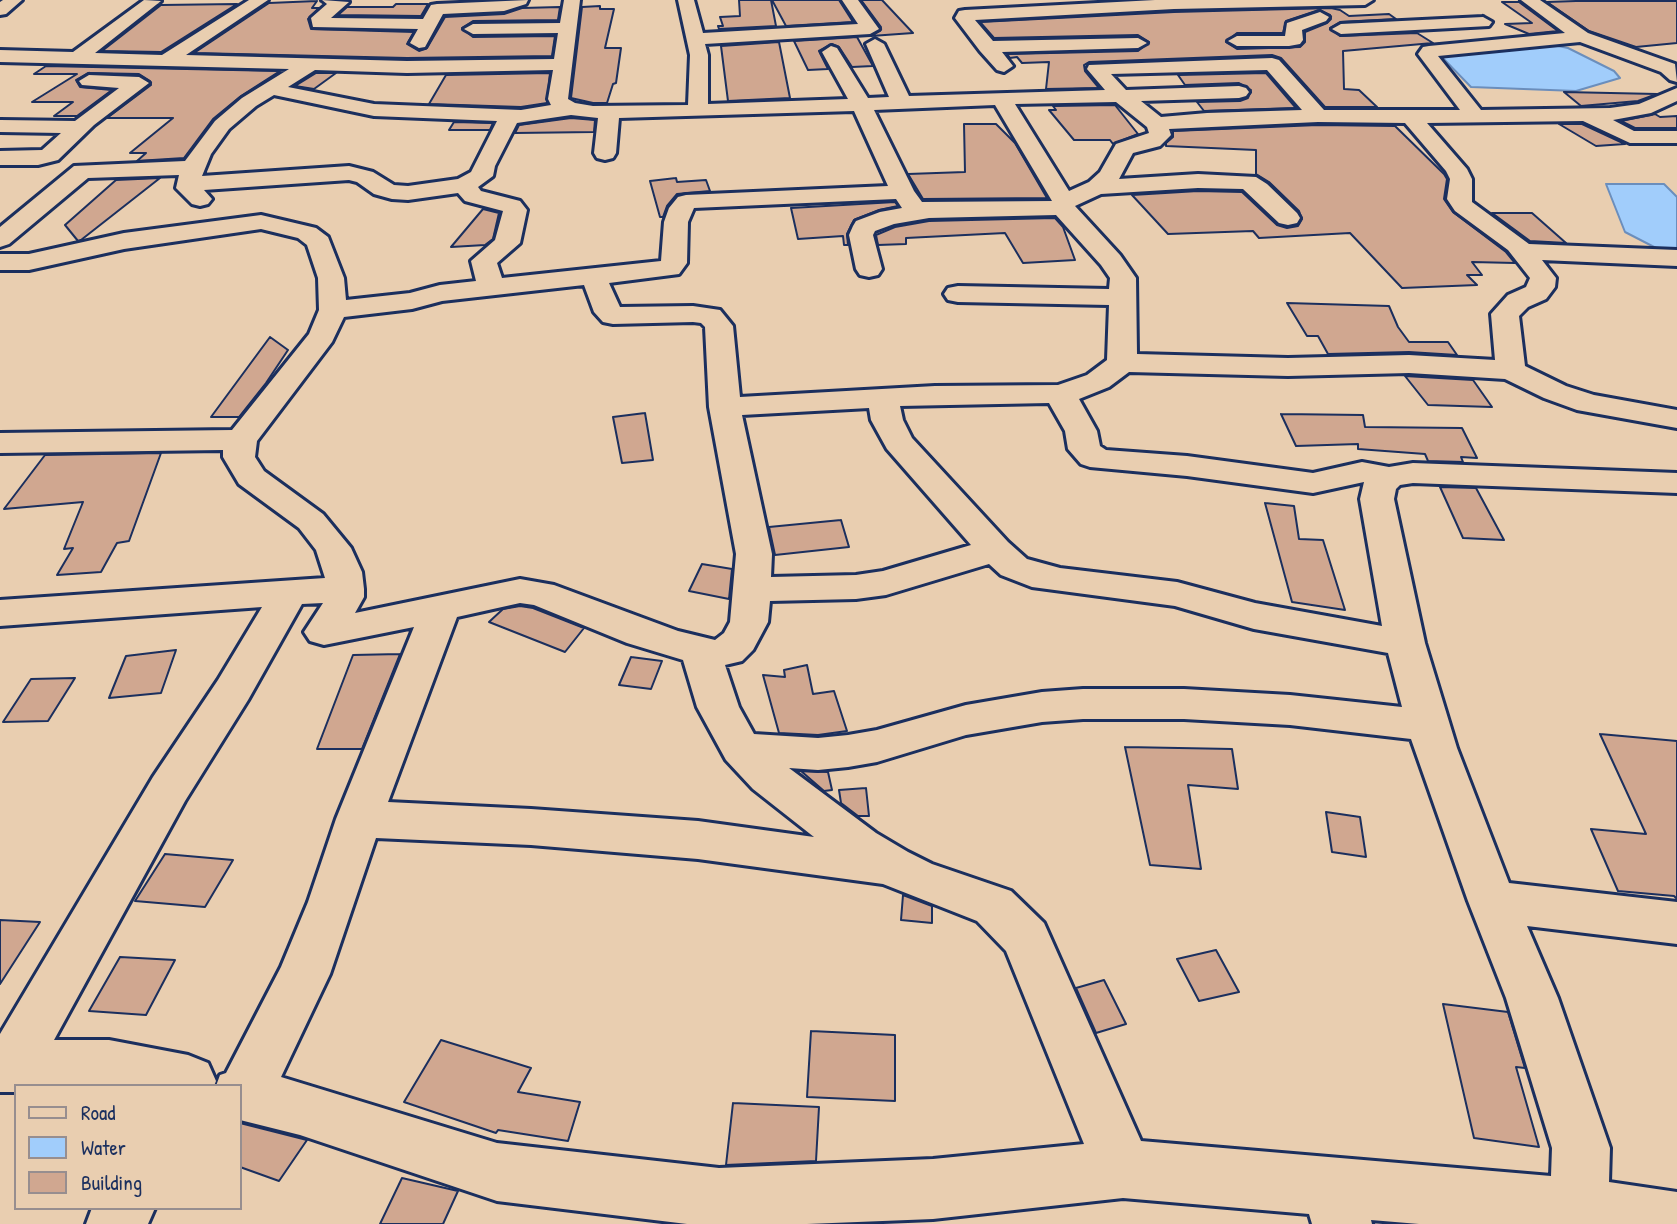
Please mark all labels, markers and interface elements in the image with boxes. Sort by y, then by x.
legend [14,1084,242,1210]
text: Road [81,1098,115,1127]
text: Water [81,1133,126,1162]
text: Building [81,1168,142,1197]

